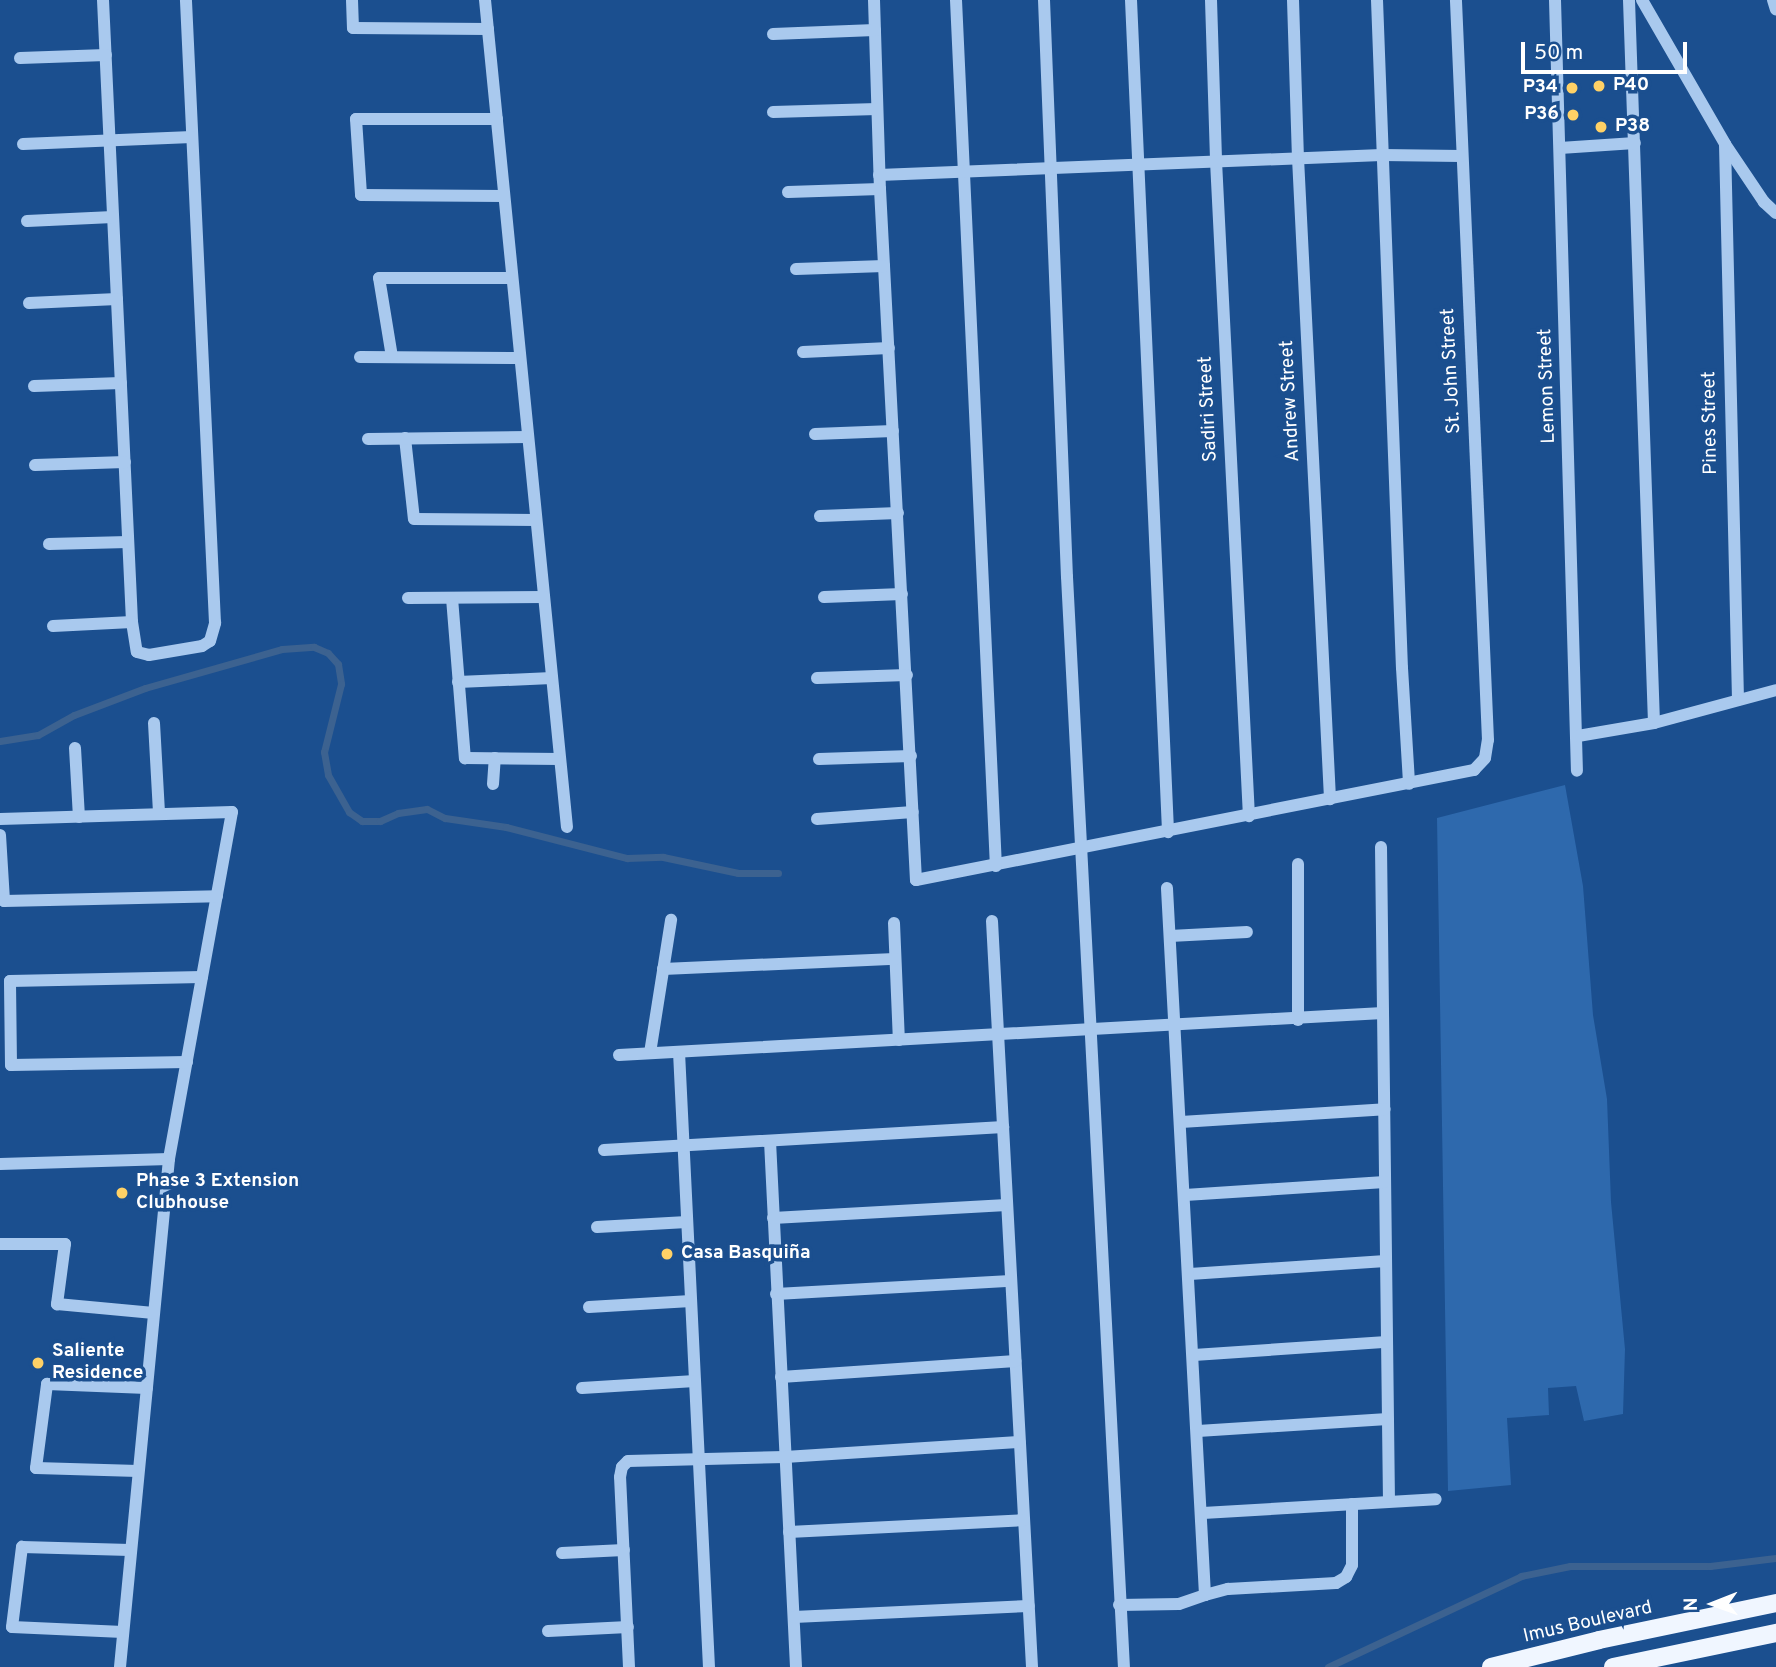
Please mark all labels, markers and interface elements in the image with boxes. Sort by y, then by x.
scale bar [1524,28,1690,72]
text: 50 m [1534,40,1583,67]
place label: P40 [1613,75,1649,97]
place label: P34 [1523,77,1558,99]
marker: P40 [1591,78,1607,94]
marker: P34 [1564,80,1580,96]
place label: P36 [1524,104,1559,126]
marker: P36 [1565,107,1581,123]
place label: P38 [1615,116,1650,138]
marker: P38 [1593,119,1609,135]
street label: St. John Street [1437,307,1467,435]
street label: Lemon Street [1535,328,1561,444]
street label: Andrew Street [1276,340,1306,462]
street label: Sadiri Street [1195,355,1223,463]
street label: Pines Street [1699,371,1723,475]
place label: Phase 3 Extension Clubhouse [136,1171,299,1215]
marker: Phase 3 Extension Clubhouse [114,1185,130,1201]
place label: Casa Basquiña [681,1243,811,1265]
marker: Casa Basquiña [659,1246,675,1262]
place label: Saliente Residence [52,1341,143,1385]
marker: Saliente Residence [30,1355,46,1371]
north arrow [1678,1569,1748,1639]
street label: Imus Boulevard [1521,1597,1655,1649]
text: N [1680,1597,1704,1611]

